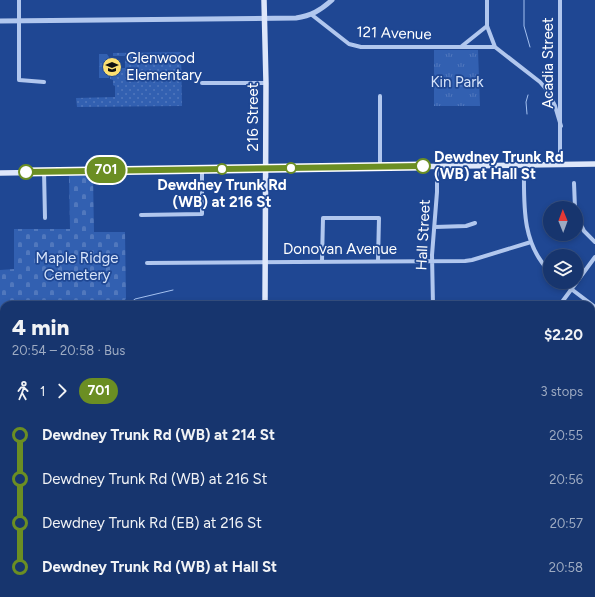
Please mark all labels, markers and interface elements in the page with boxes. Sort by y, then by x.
street label: Acadia Street [539,17,557,109]
street label: 121 Avenue [356,23,432,43]
place label: Glenwood Elementary [126,49,202,84]
school or university icon: Glenwood Elementary [101,56,123,78]
park label: Kin Park [430,73,484,91]
street label: 216 Street [244,82,262,151]
place label: Dewdney Trunk Rd (WB) at Hall St [434,148,564,183]
line badge: 701 [83,157,129,183]
marker: Dewdney Trunk Rd (WB) at Hall St [415,158,431,174]
text: 701 [95,161,117,178]
unlabelled marker [285,162,297,174]
marker: Dewdney Trunk Rd (WB) at 216 St [216,163,228,175]
unlabelled marker [18,164,34,180]
place label: Dewdney Trunk Rd (WB) at 216 St [157,176,287,211]
street label: Hall Street [412,199,434,271]
north arrow [543,201,583,241]
map controls [543,201,583,289]
street label: Donovan Avenue [283,240,397,258]
park label: Maple Ridge Cemetery [35,249,119,284]
button: layers [543,249,583,289]
text: 4 min [12,314,69,341]
text: $2.20 [544,326,583,344]
text: 20:54 – 20:58 · Bus [12,343,125,358]
icon: walk [12,380,34,402]
icon: forward [51,380,73,402]
text: 701 [87,382,110,399]
text: 1 [40,384,45,399]
text: 3 stops [540,384,583,399]
text: Dewdney Trunk Rd (WB) at 214 St [42,426,275,444]
text: 20:55 [549,428,583,443]
text: Dewdney Trunk Rd (WB) at 216 St [42,470,267,488]
text: 20:56 [549,472,583,487]
text: Dewdney Trunk Rd (EB) at 216 St [42,514,262,532]
text: 20:57 [550,516,583,531]
text: Dewdney Trunk Rd (WB) at Hall St [42,558,277,576]
text: 20:58 [549,560,583,575]

